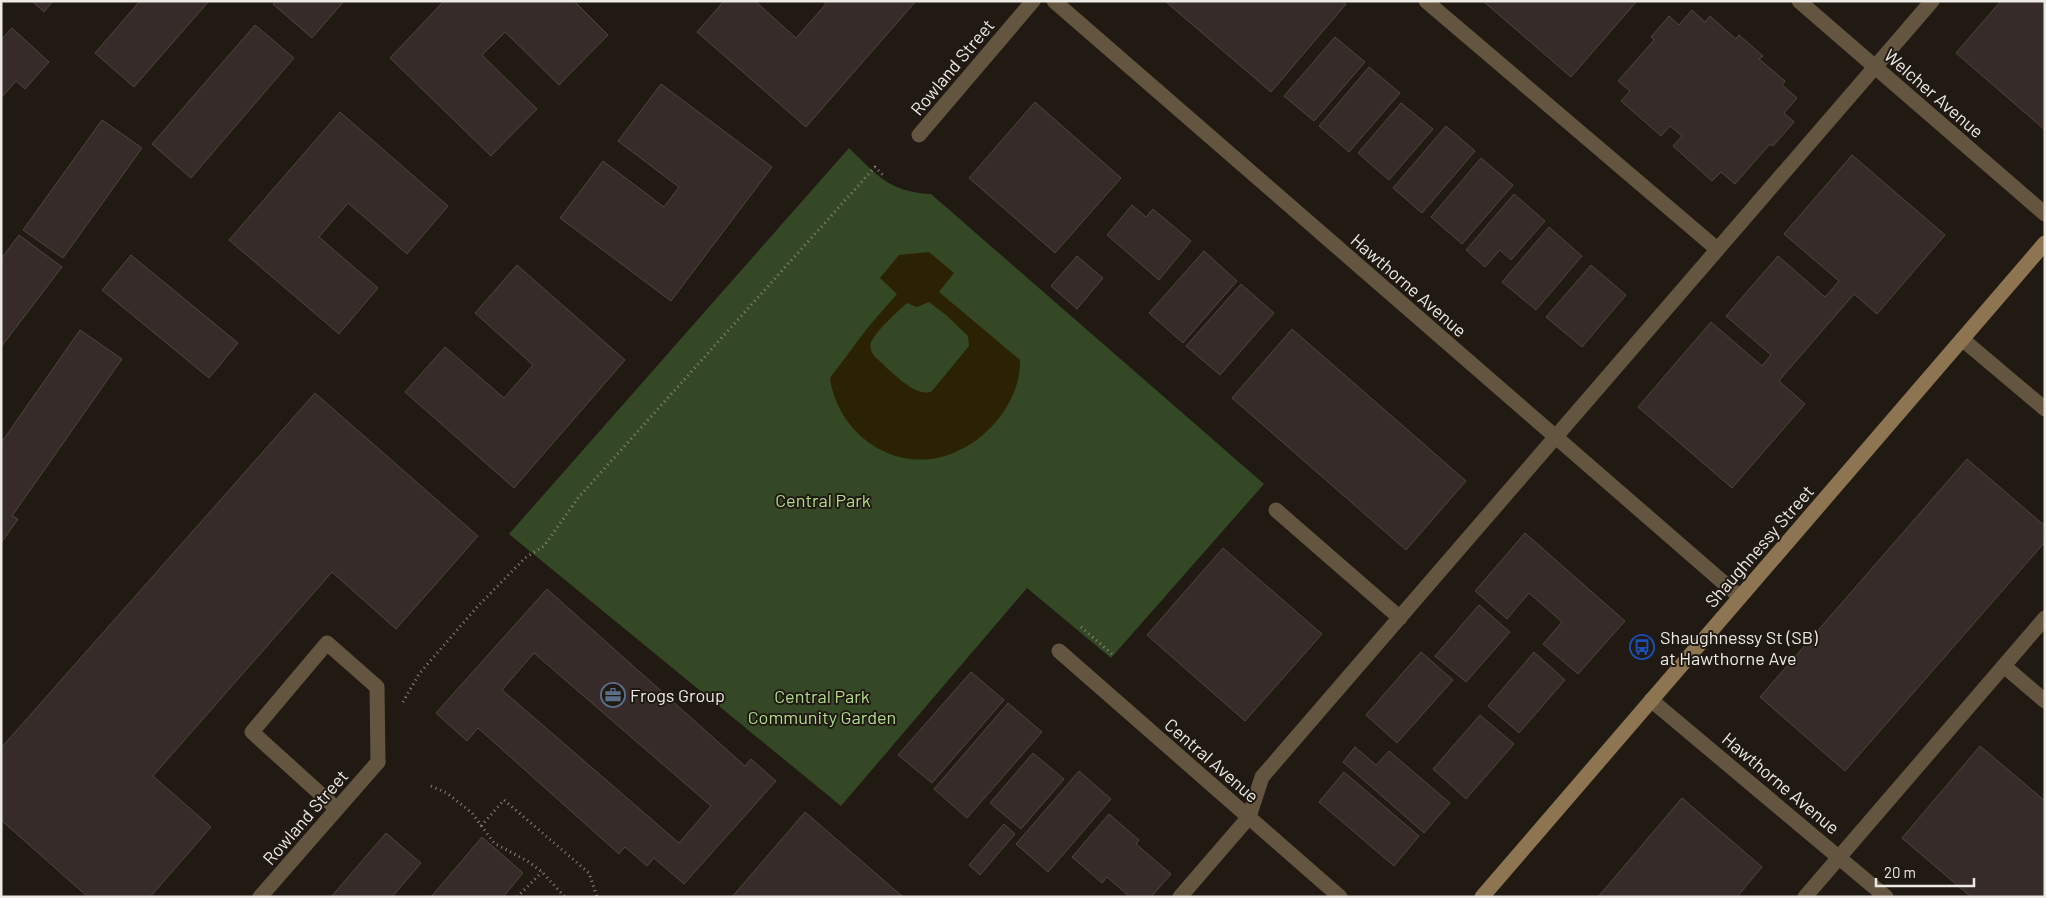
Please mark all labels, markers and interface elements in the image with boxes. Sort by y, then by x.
street label: Rowland Street [905,14,999,120]
street label: Welcher Avenue [1880,44,1988,142]
street label: Hawthorne Avenue [1347,229,1471,341]
street label: Shaughnessy Street [1700,480,1818,612]
park label: Central Park [775,489,871,511]
place label: Shaughnessy St (SB) at Hawthorne Ave [1660,626,1818,669]
bus stop icon: Shaughnessy St (SB) at Hawthorne Ave [1629,634,1655,660]
office icon: Frogs Group [600,682,626,708]
place label: Frogs Group [630,684,725,706]
park label: Central Park Community Garden [748,685,896,728]
street label: Central Avenue [1160,713,1264,807]
street label: Hawthorne Avenue [1718,728,1844,838]
street label: Rowland Street [258,765,352,869]
scale bar [1876,856,1974,888]
text: 20 m [1884,863,1916,881]

